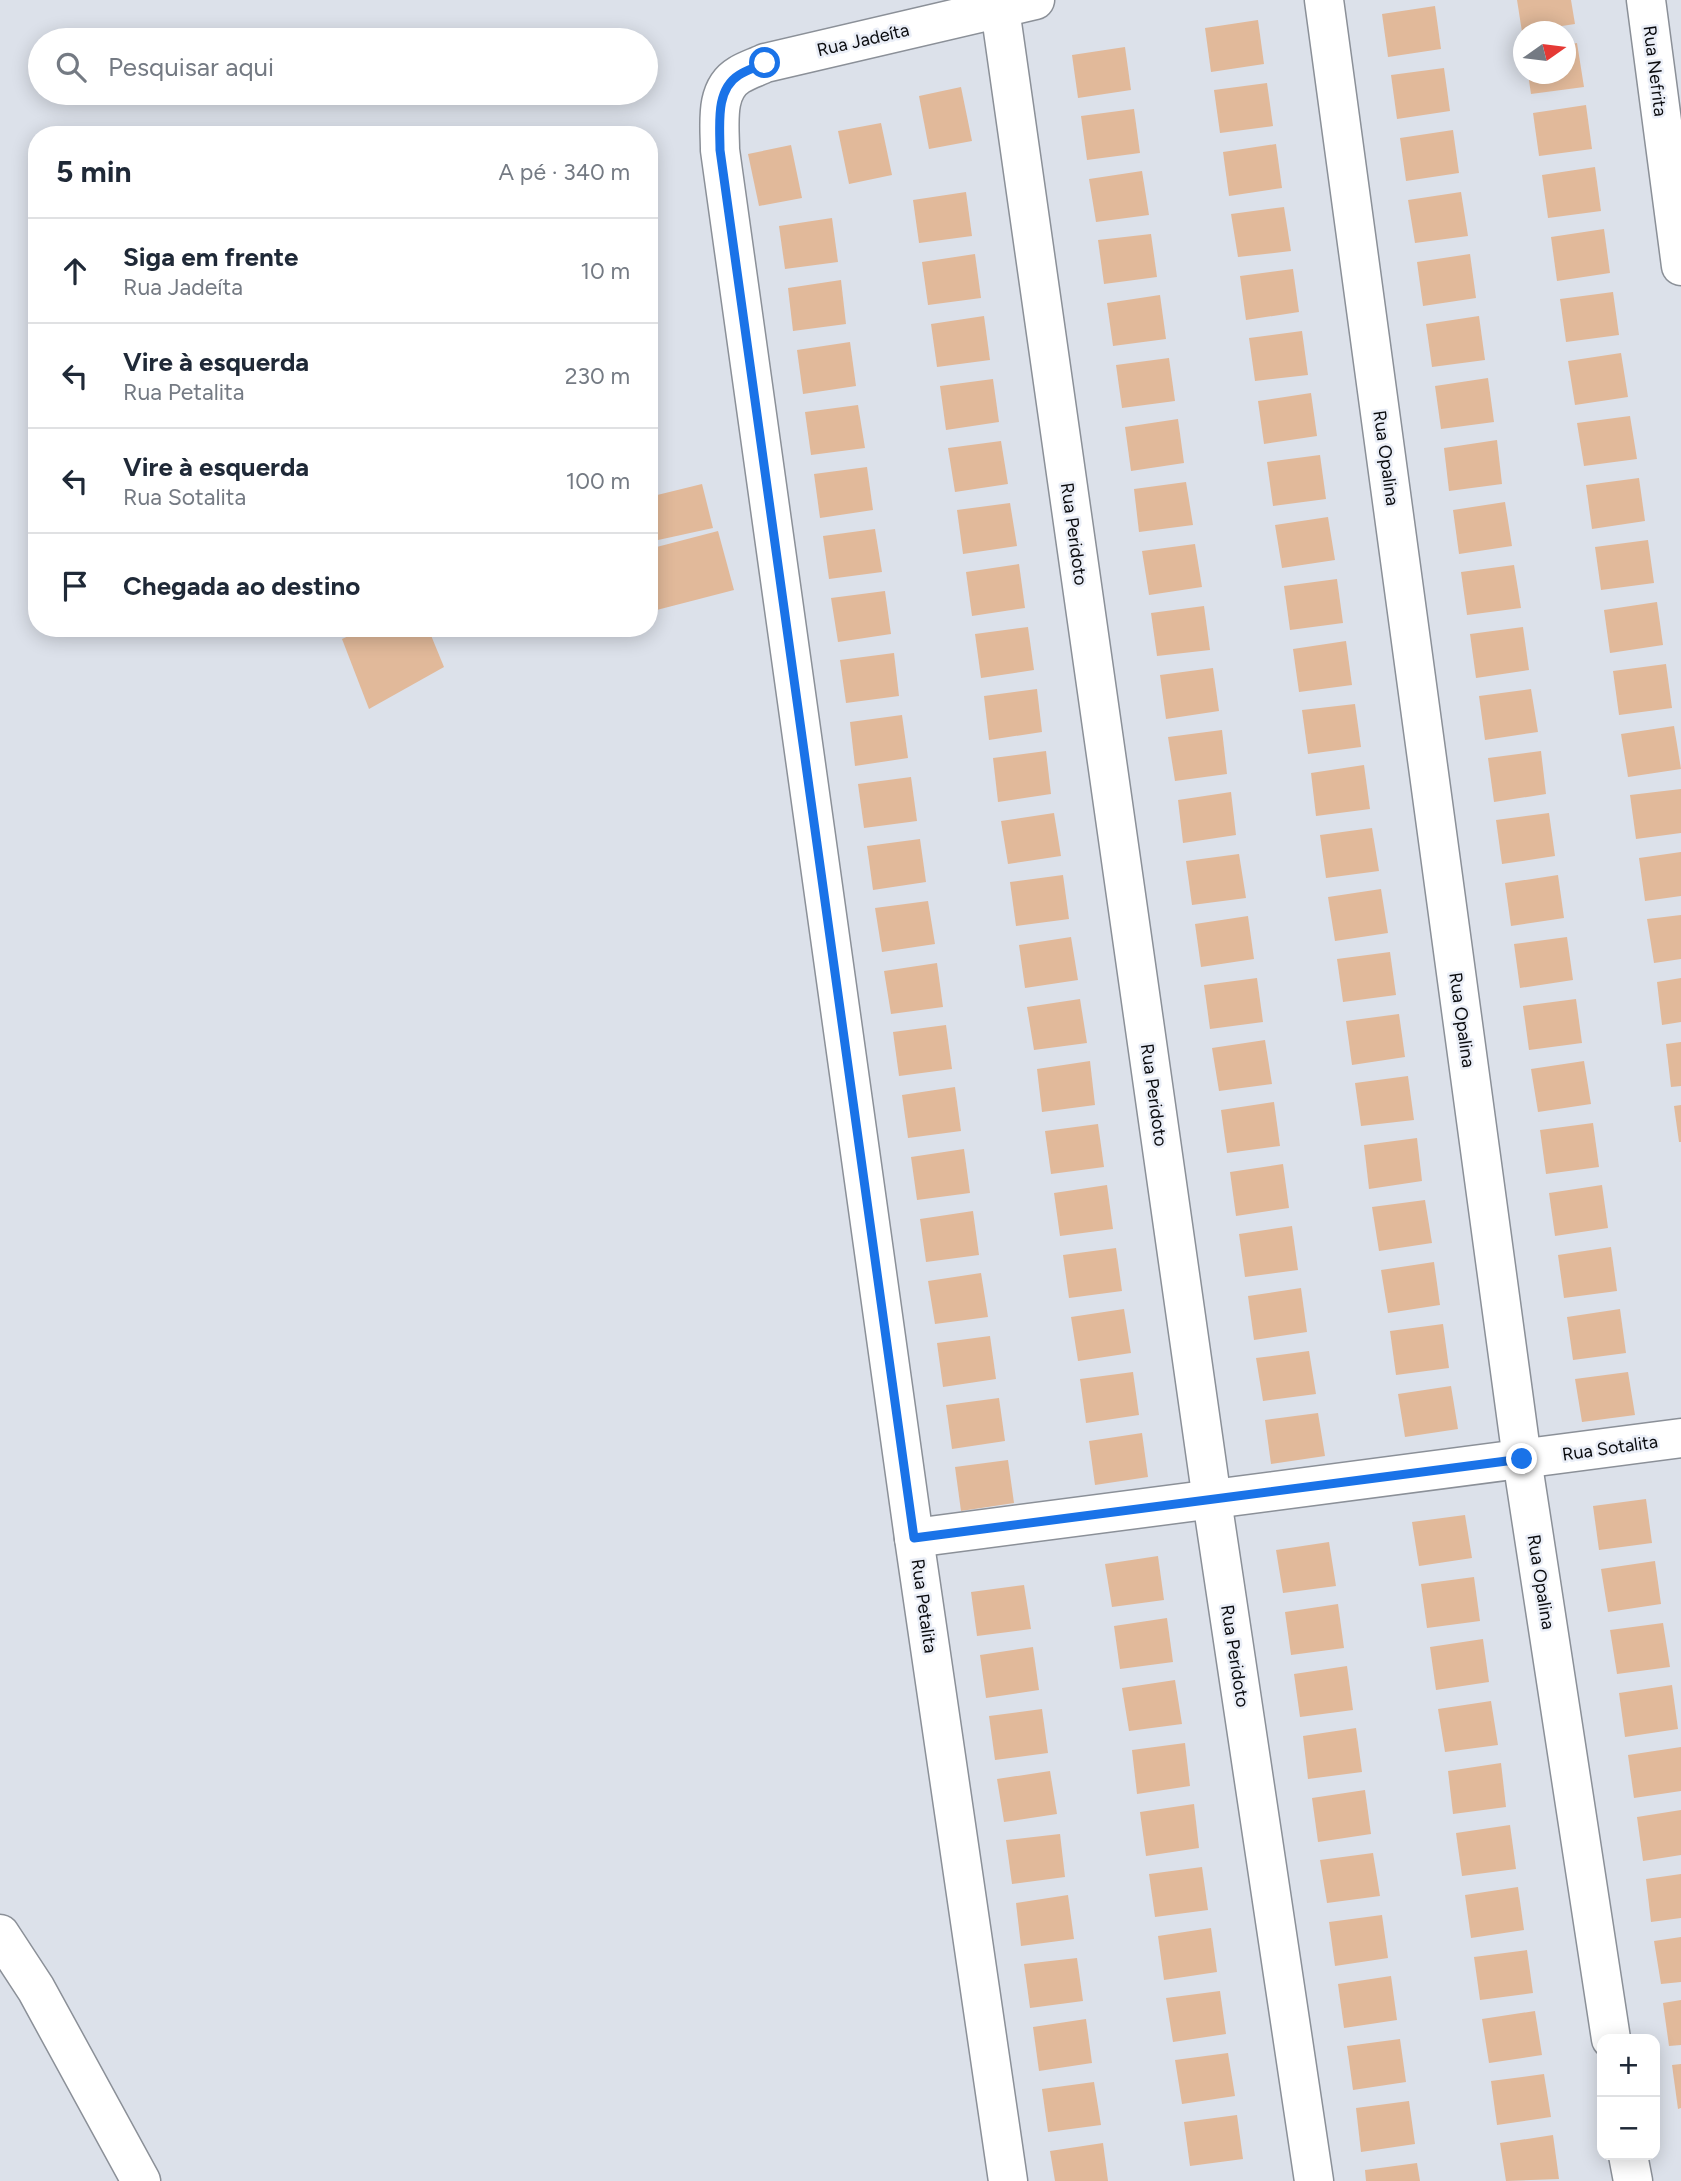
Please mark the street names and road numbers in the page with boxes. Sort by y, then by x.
street label: Rua Jadeíta [815,19,911,61]
street label: Rua Nefrita [1639,24,1671,118]
street label: Rua Opalina [1368,409,1404,507]
street label: Rua Peridoto [1056,481,1092,587]
street label: Rua Opalina [1444,971,1480,1069]
street label: Rua Peridoto [1136,1042,1172,1148]
street label: Rua Sotalita [1561,1430,1659,1466]
street label: Rua Opalina [1523,1533,1559,1631]
street label: Rua Petalita [906,1557,942,1655]
street label: Rua Peridoto [1216,1603,1254,1709]

